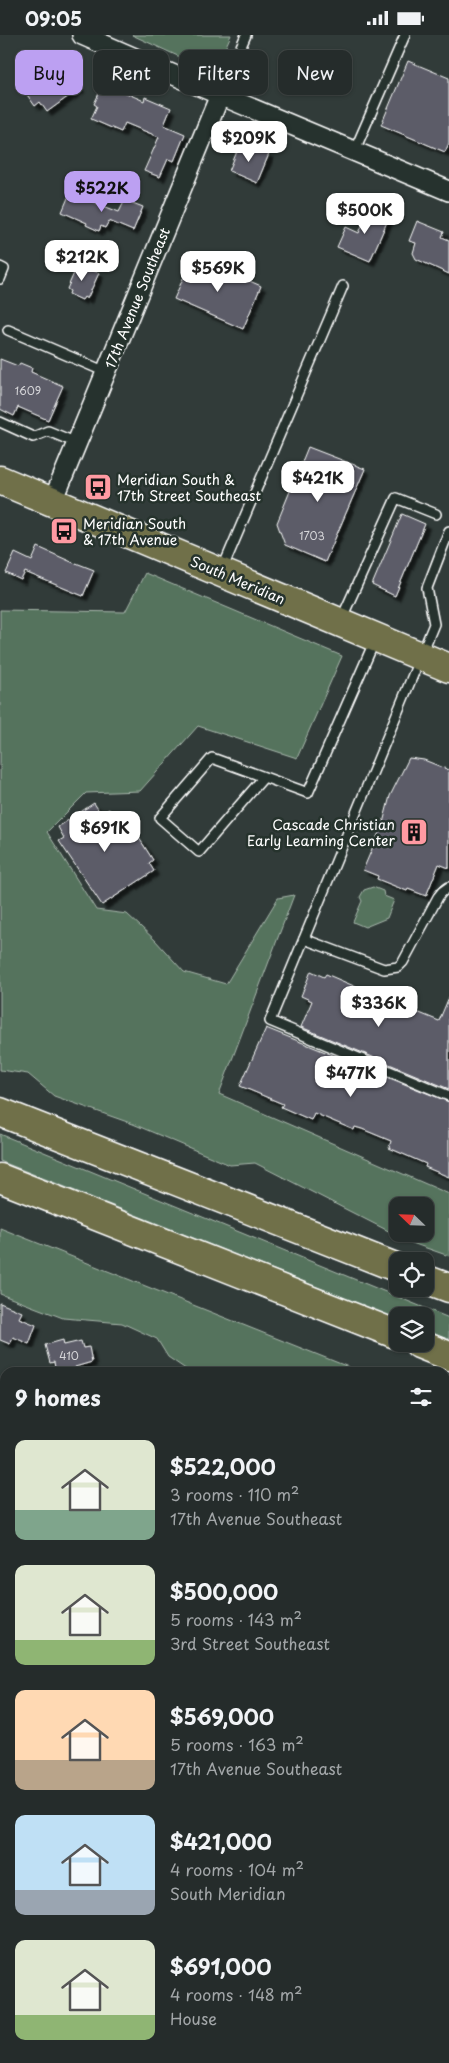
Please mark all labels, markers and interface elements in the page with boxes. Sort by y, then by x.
text: 09:05 [25,4,82,32]
chip: Buy [15,50,83,95]
chip: Rent [93,50,169,95]
chip: Filters [179,50,268,95]
chip: New [278,50,352,95]
pin: $209K [214,121,284,163]
text: $209K [222,125,276,149]
pin: $522K [67,171,137,213]
text: $522K [75,175,129,199]
pin: $500K [330,193,400,235]
text: $500K [337,197,393,221]
street label: 17th Avenue Southeast [99,224,175,372]
pin: $212K [47,239,117,282]
text: $212K [56,244,108,268]
pin: $569K [183,251,253,293]
text: $569K [191,255,245,279]
house number: 1609 [15,382,41,399]
pin: $421K [283,461,353,503]
text: $421K [292,465,344,489]
place label: Meridian South & 17th Street Southeast [117,469,262,506]
bus stop icon: Meridian South & 17th Street Southeast [83,472,113,502]
place label: Meridian South & 17th Avenue [83,513,186,550]
bus stop icon: Meridian South & 17th Avenue [49,516,79,546]
house number: 1703 [299,527,325,544]
street label: South Meridian [187,551,289,609]
pin: $691K [70,811,140,853]
place label: Cascade Christian Early Learning Center [247,814,395,851]
text: $691K [80,815,130,839]
building icon: Cascade Christian Early Learning Center [399,817,429,847]
pin: $336K [344,985,414,1028]
text: $336K [352,990,406,1014]
pin: $477K [316,1055,386,1098]
text: $477K [326,1060,376,1084]
north arrow [389,1197,434,1243]
map controls [389,1197,434,1352]
button: locate [389,1252,434,1297]
button: layers [389,1307,434,1352]
house number: 410 [59,1347,79,1364]
text: 9 homes [15,1381,101,1413]
icon: filters [407,1383,435,1411]
text: $522,000 [170,1450,276,1482]
icon: home [55,1460,115,1520]
text: 3 rooms · 110 m² [170,1482,299,1506]
text: 17th Avenue Southeast [170,1506,342,1530]
text: $500,000 [170,1575,278,1607]
icon: home [55,1585,115,1645]
text: 5 rooms · 143 m² [170,1607,302,1631]
text: 3rd Street Southeast [170,1631,330,1655]
text: $569,000 [170,1700,274,1732]
icon: home [55,1710,115,1770]
text: 5 rooms · 163 m² [170,1732,304,1756]
text: 17th Avenue Southeast [170,1756,342,1780]
text: $421,000 [170,1825,272,1857]
icon: home [55,1835,115,1895]
text: 4 rooms · 104 m² [170,1857,304,1881]
text: South Meridian [170,1881,286,1905]
text: $691,000 [170,1950,272,1982]
icon: home [55,1960,115,2020]
text: 4 rooms · 148 m² [170,1982,303,2006]
text: House [170,2006,217,2030]

